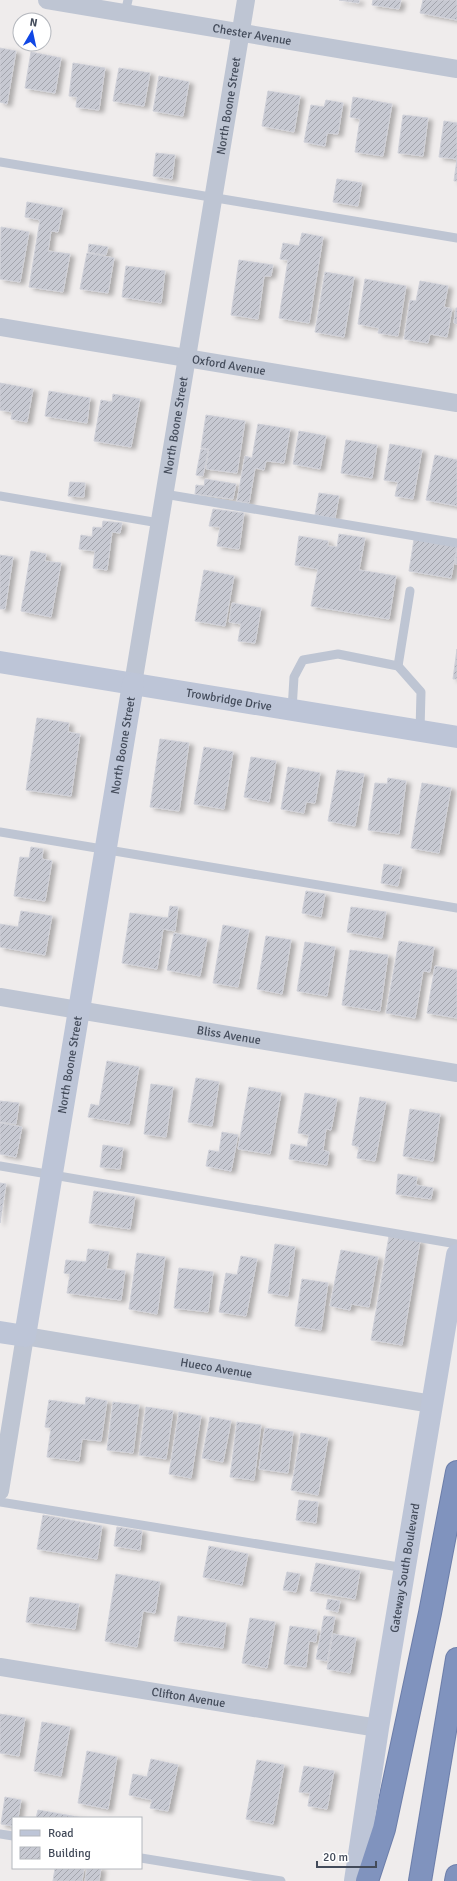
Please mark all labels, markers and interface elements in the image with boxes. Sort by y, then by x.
north arrow [12,12,52,52]
text: N [29,16,38,30]
street label: Chester Avenue [211,21,293,49]
street label: North Boone Street [214,56,244,156]
street label: Oxford Avenue [191,352,267,379]
street label: North Boone Street [161,376,192,476]
street label: Trowbridge Drive [185,686,273,714]
street label: North Boone Street [108,696,139,795]
street label: North Boone Street [55,1015,86,1115]
street label: Bliss Avenue [196,1023,262,1048]
street label: Hueco Avenue [179,1355,253,1382]
street label: Gateway South Boulevard [387,1502,423,1634]
street label: Clifton Avenue [150,1685,227,1711]
legend [12,1817,142,1869]
text: Road [48,1826,74,1841]
scale bar [317,1843,376,1869]
text: Building [48,1846,91,1861]
text: 20 m [323,1850,348,1865]

